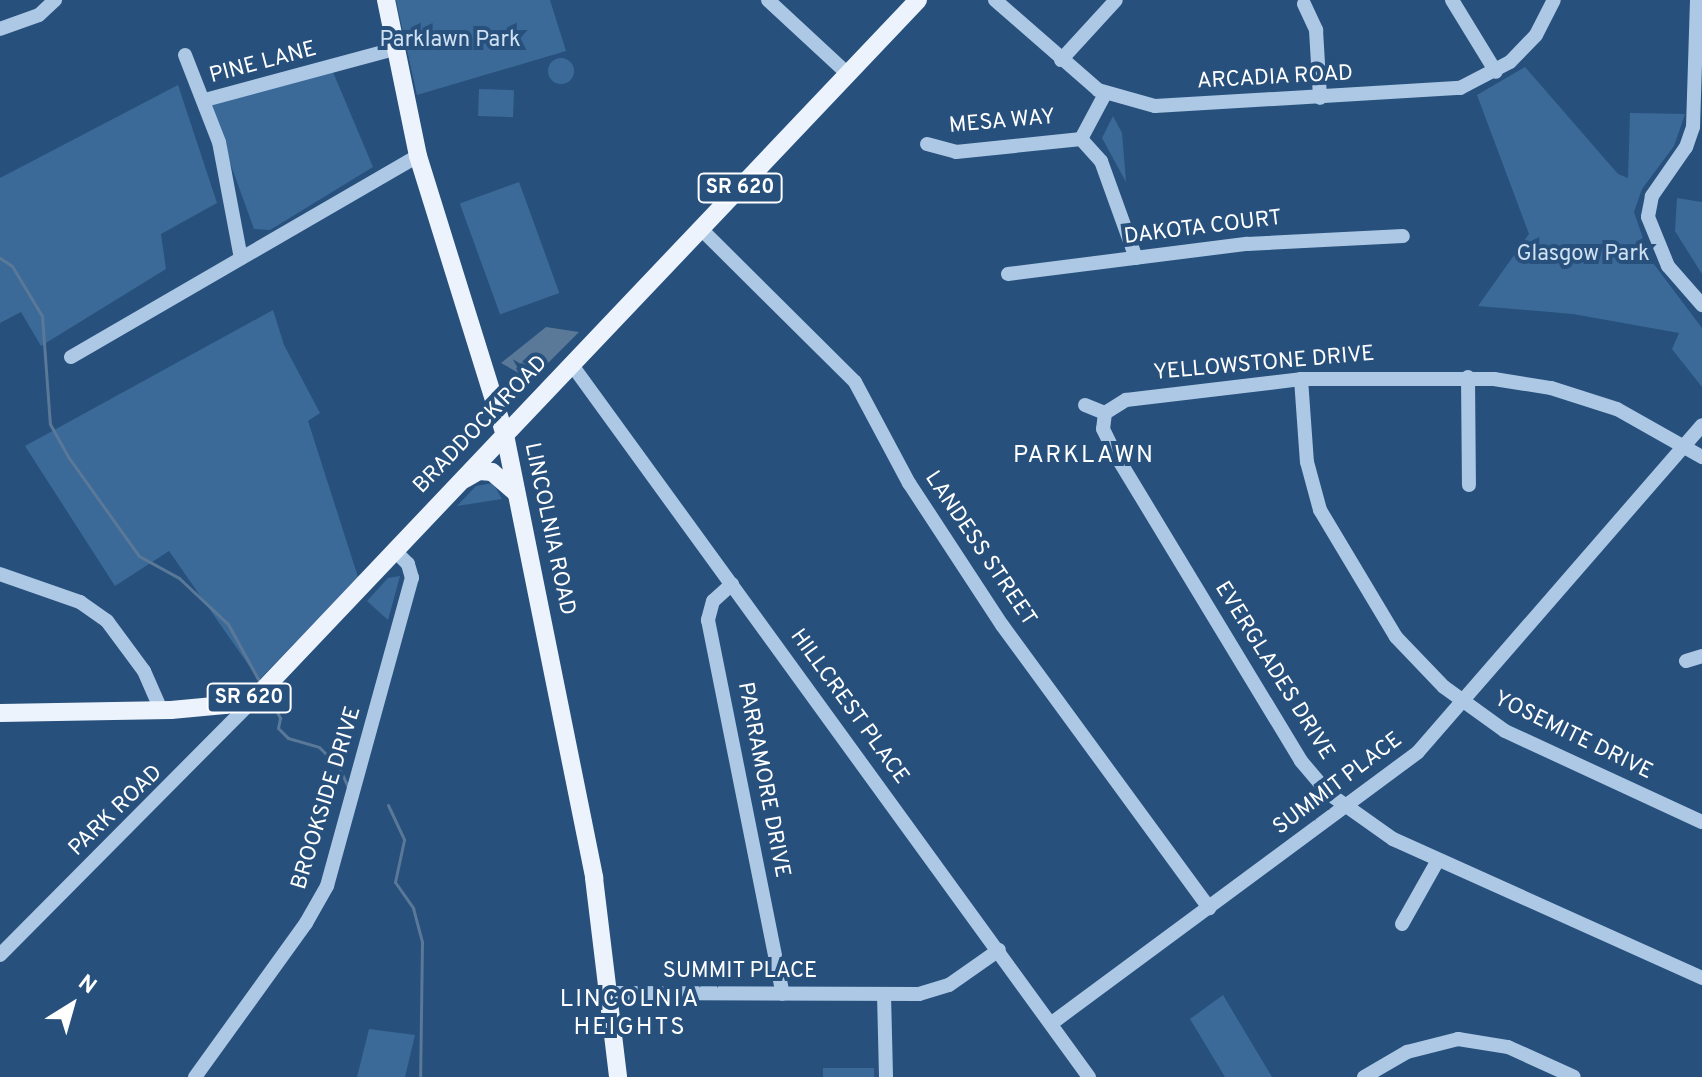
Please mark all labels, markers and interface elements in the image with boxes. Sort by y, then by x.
park label: Parklawn Park [379,28,521,54]
street label: PINE LANE [207,36,319,90]
street label: ARCADIA ROAD [1196,61,1354,95]
street label: MESA WAY [947,104,1057,140]
road number: SR 620 [696,172,784,204]
street label: DAKOTA COURT [1122,205,1284,251]
park label: Glasgow Park [1516,242,1650,268]
street label: YELLOWSTONE DRIVE [1152,341,1376,387]
street label: BRADDOCK ROAD [408,350,554,500]
street label: LINCOLNIA ROAD [518,440,580,618]
district label: PARKLAWN [1013,443,1155,471]
street label: LANDESS STREET [918,467,1042,631]
street label: EVERGLADES DRIVE [1208,577,1340,765]
street label: HILLCREST PLACE [784,624,914,790]
street label: PARRAMORE DRIVE [731,680,795,880]
road number: SR 620 [205,682,293,714]
street label: YOSEMITE DRIVE [1489,686,1657,786]
street label: BROOKSIDE DRIVE [287,703,367,893]
street label: SUMMIT PLACE [1268,727,1408,841]
street label: PARK ROAD [64,760,168,862]
street label: SUMMIT PLACE [662,959,818,985]
north arrow [32,965,112,1045]
text: N [72,970,101,1001]
district label: LINCOLNIA HEIGHTS [560,987,700,1043]

